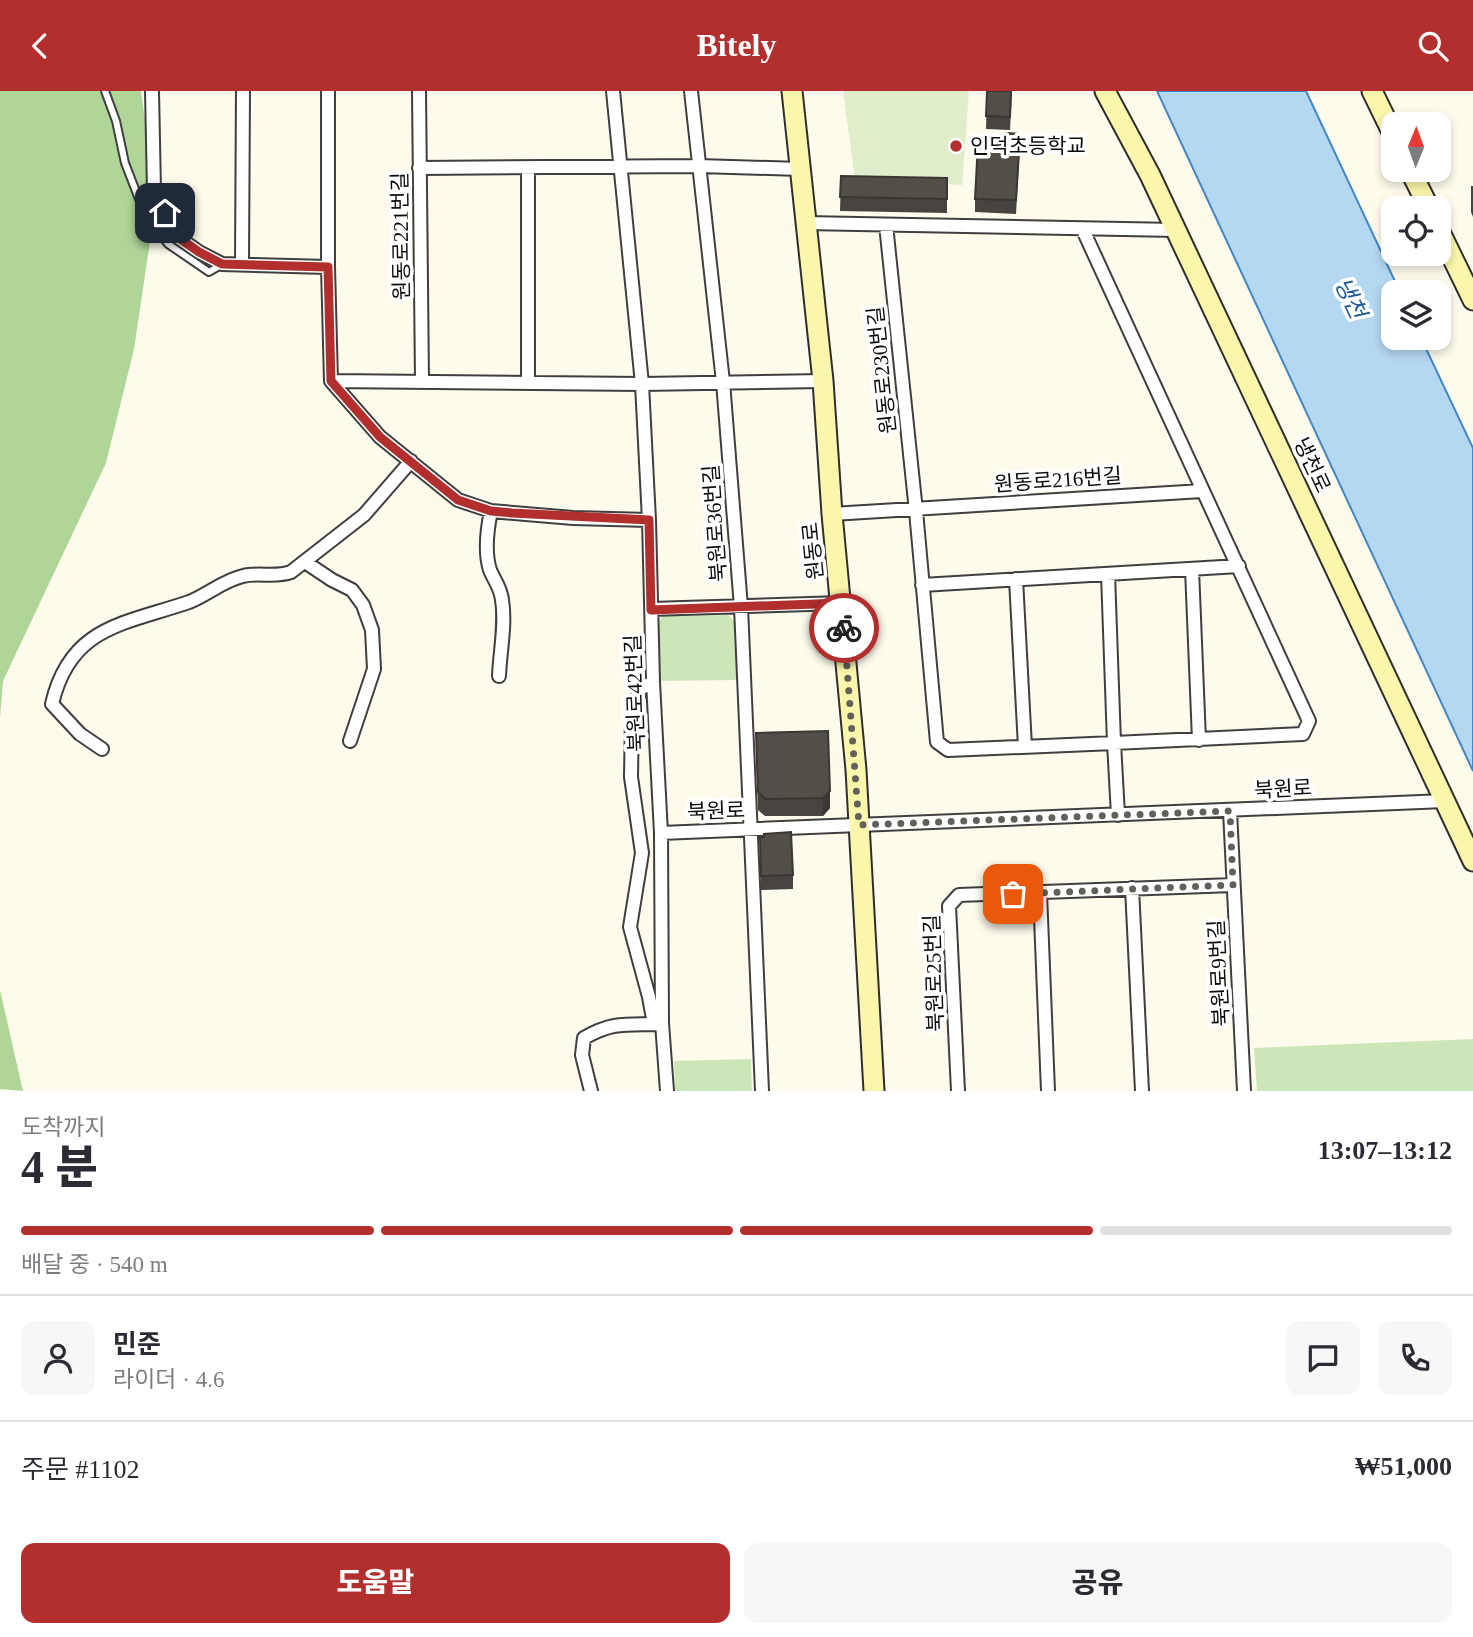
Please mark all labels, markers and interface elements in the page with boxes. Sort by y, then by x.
icon: back [21,27,59,65]
text: Bitely [697,27,776,63]
icon: search [1414,27,1452,65]
north arrow [1381,112,1451,182]
map controls [1381,112,1451,350]
place label: 인덕초등학교 [970,134,1086,158]
marker: 인덕초등학교 [948,138,964,154]
street label: 원동로221번길 [388,172,414,300]
pin [135,183,195,243]
icon: home [146,194,184,232]
button: locate [1381,196,1451,266]
water label: 냉천 [1329,273,1372,325]
button: layers [1381,280,1451,350]
street label: 원동로230번길 [863,305,901,435]
street label: 냉천로 [1289,434,1335,496]
street label: 북원로36번길 [699,464,731,582]
street label: 원동로216번길 [993,464,1123,496]
street label: 원동로 [798,521,828,581]
courier [809,593,879,663]
icon: bike [825,609,863,647]
street label: 북원로42번길 [621,634,649,752]
street label: 북원로 [1253,775,1313,803]
street label: 북원로 [687,798,745,824]
pin [983,864,1043,924]
icon: bag [994,875,1032,913]
street label: 북원로25번길 [920,914,948,1032]
street label: 북원로9번길 [1204,919,1234,1027]
text: 도착까지 [21,1115,106,1140]
text: 13:07–13:12 [1318,1136,1452,1165]
text: 4 분 [21,1142,98,1193]
text: 배달 중 · 540 m [21,1252,168,1277]
button: person [21,1321,95,1395]
button: chat [1286,1321,1360,1395]
button: phone [1378,1321,1452,1395]
text: 민준 [113,1330,161,1359]
text: 라이더 · 4.6 [113,1367,224,1392]
text: ₩51,000 [1355,1452,1452,1481]
text: 주문 #1102 [21,1455,139,1484]
button: 도움말 [21,1543,730,1623]
button: 공유 [744,1543,1452,1623]

